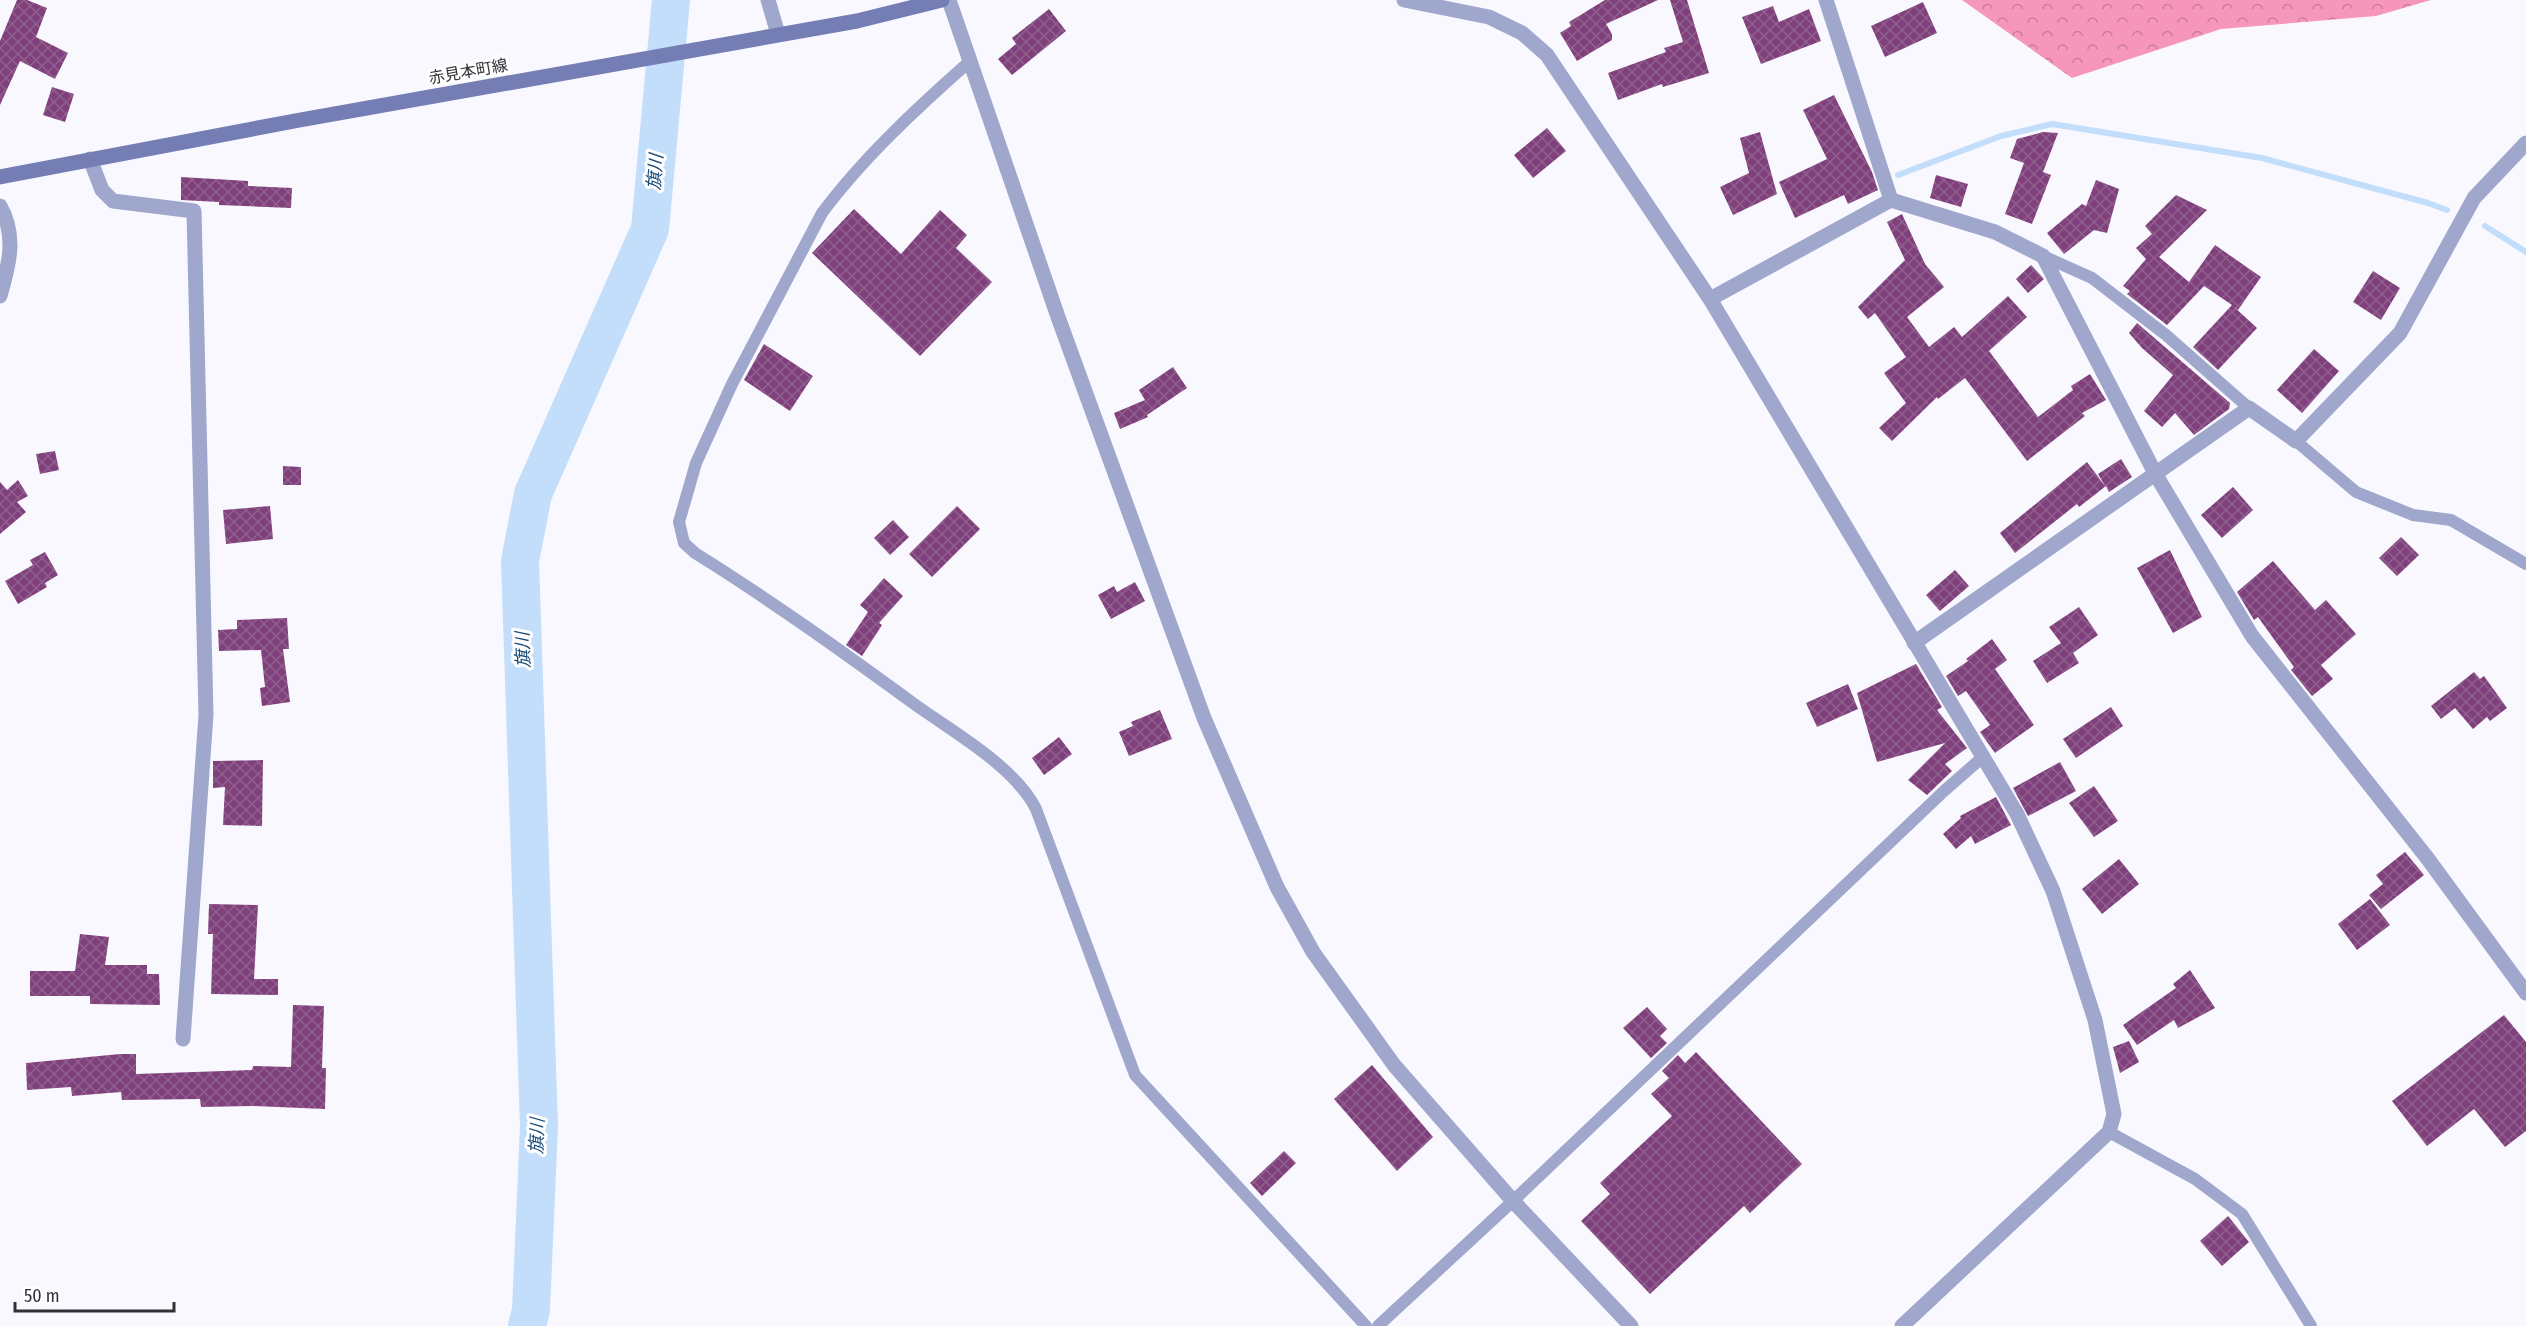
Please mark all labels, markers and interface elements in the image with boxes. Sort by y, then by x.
street label: 赤見本町線 [427,55,509,88]
water label: 旗川 [642,151,668,191]
water label: 旗川 [511,630,535,668]
water label: 旗川 [525,1116,549,1154]
scale bar [15,1275,174,1313]
text: 50 m [24,1285,60,1307]

